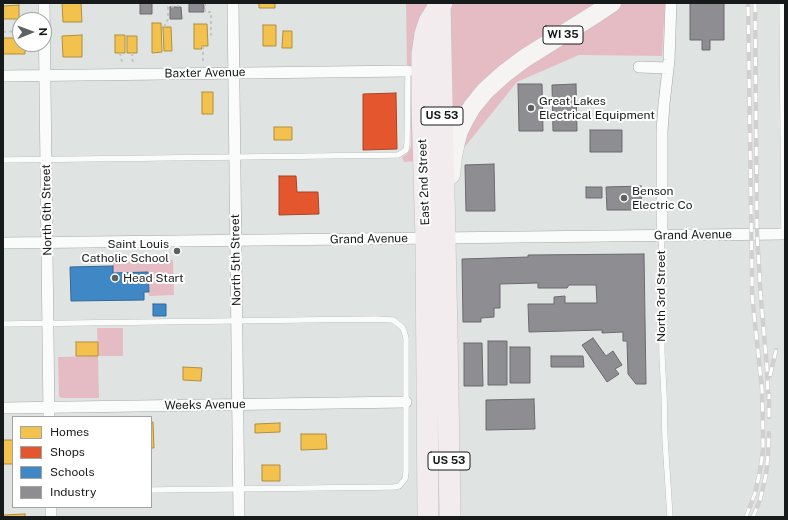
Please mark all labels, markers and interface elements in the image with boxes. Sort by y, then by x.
north arrow [12,12,52,52]
road number: WI 35 [543,26,583,44]
text: N [37,27,49,36]
street label: Baxter Avenue [164,65,246,81]
place label: Great Lakes Electrical Equipment [539,94,655,122]
marker: Great Lakes Electrical Equipment [526,103,536,113]
road number: US 53 [421,107,463,125]
street label: East 2nd Street [415,138,433,226]
street label: North 6th Street [39,164,55,256]
place label: Benson Electric Co [632,184,692,212]
marker: Benson Electric Co [619,193,629,203]
street label: North 5th Street [228,214,244,306]
street label: Grand Avenue [654,227,732,243]
street label: Grand Avenue [330,231,408,247]
place label: Saint Louis Catholic School [81,237,169,265]
marker: Saint Louis Catholic School [172,246,182,256]
street label: North 3rd Street [654,250,668,342]
place label: Head Start [123,271,184,285]
marker: Head Start [110,273,120,283]
street label: Weeks Avenue [164,397,246,413]
legend [12,416,152,508]
text: Homes [50,425,89,439]
text: Shops [50,445,85,459]
road number: US 53 [428,452,470,470]
text: Schools [50,465,95,479]
text: Industry [50,485,96,499]

